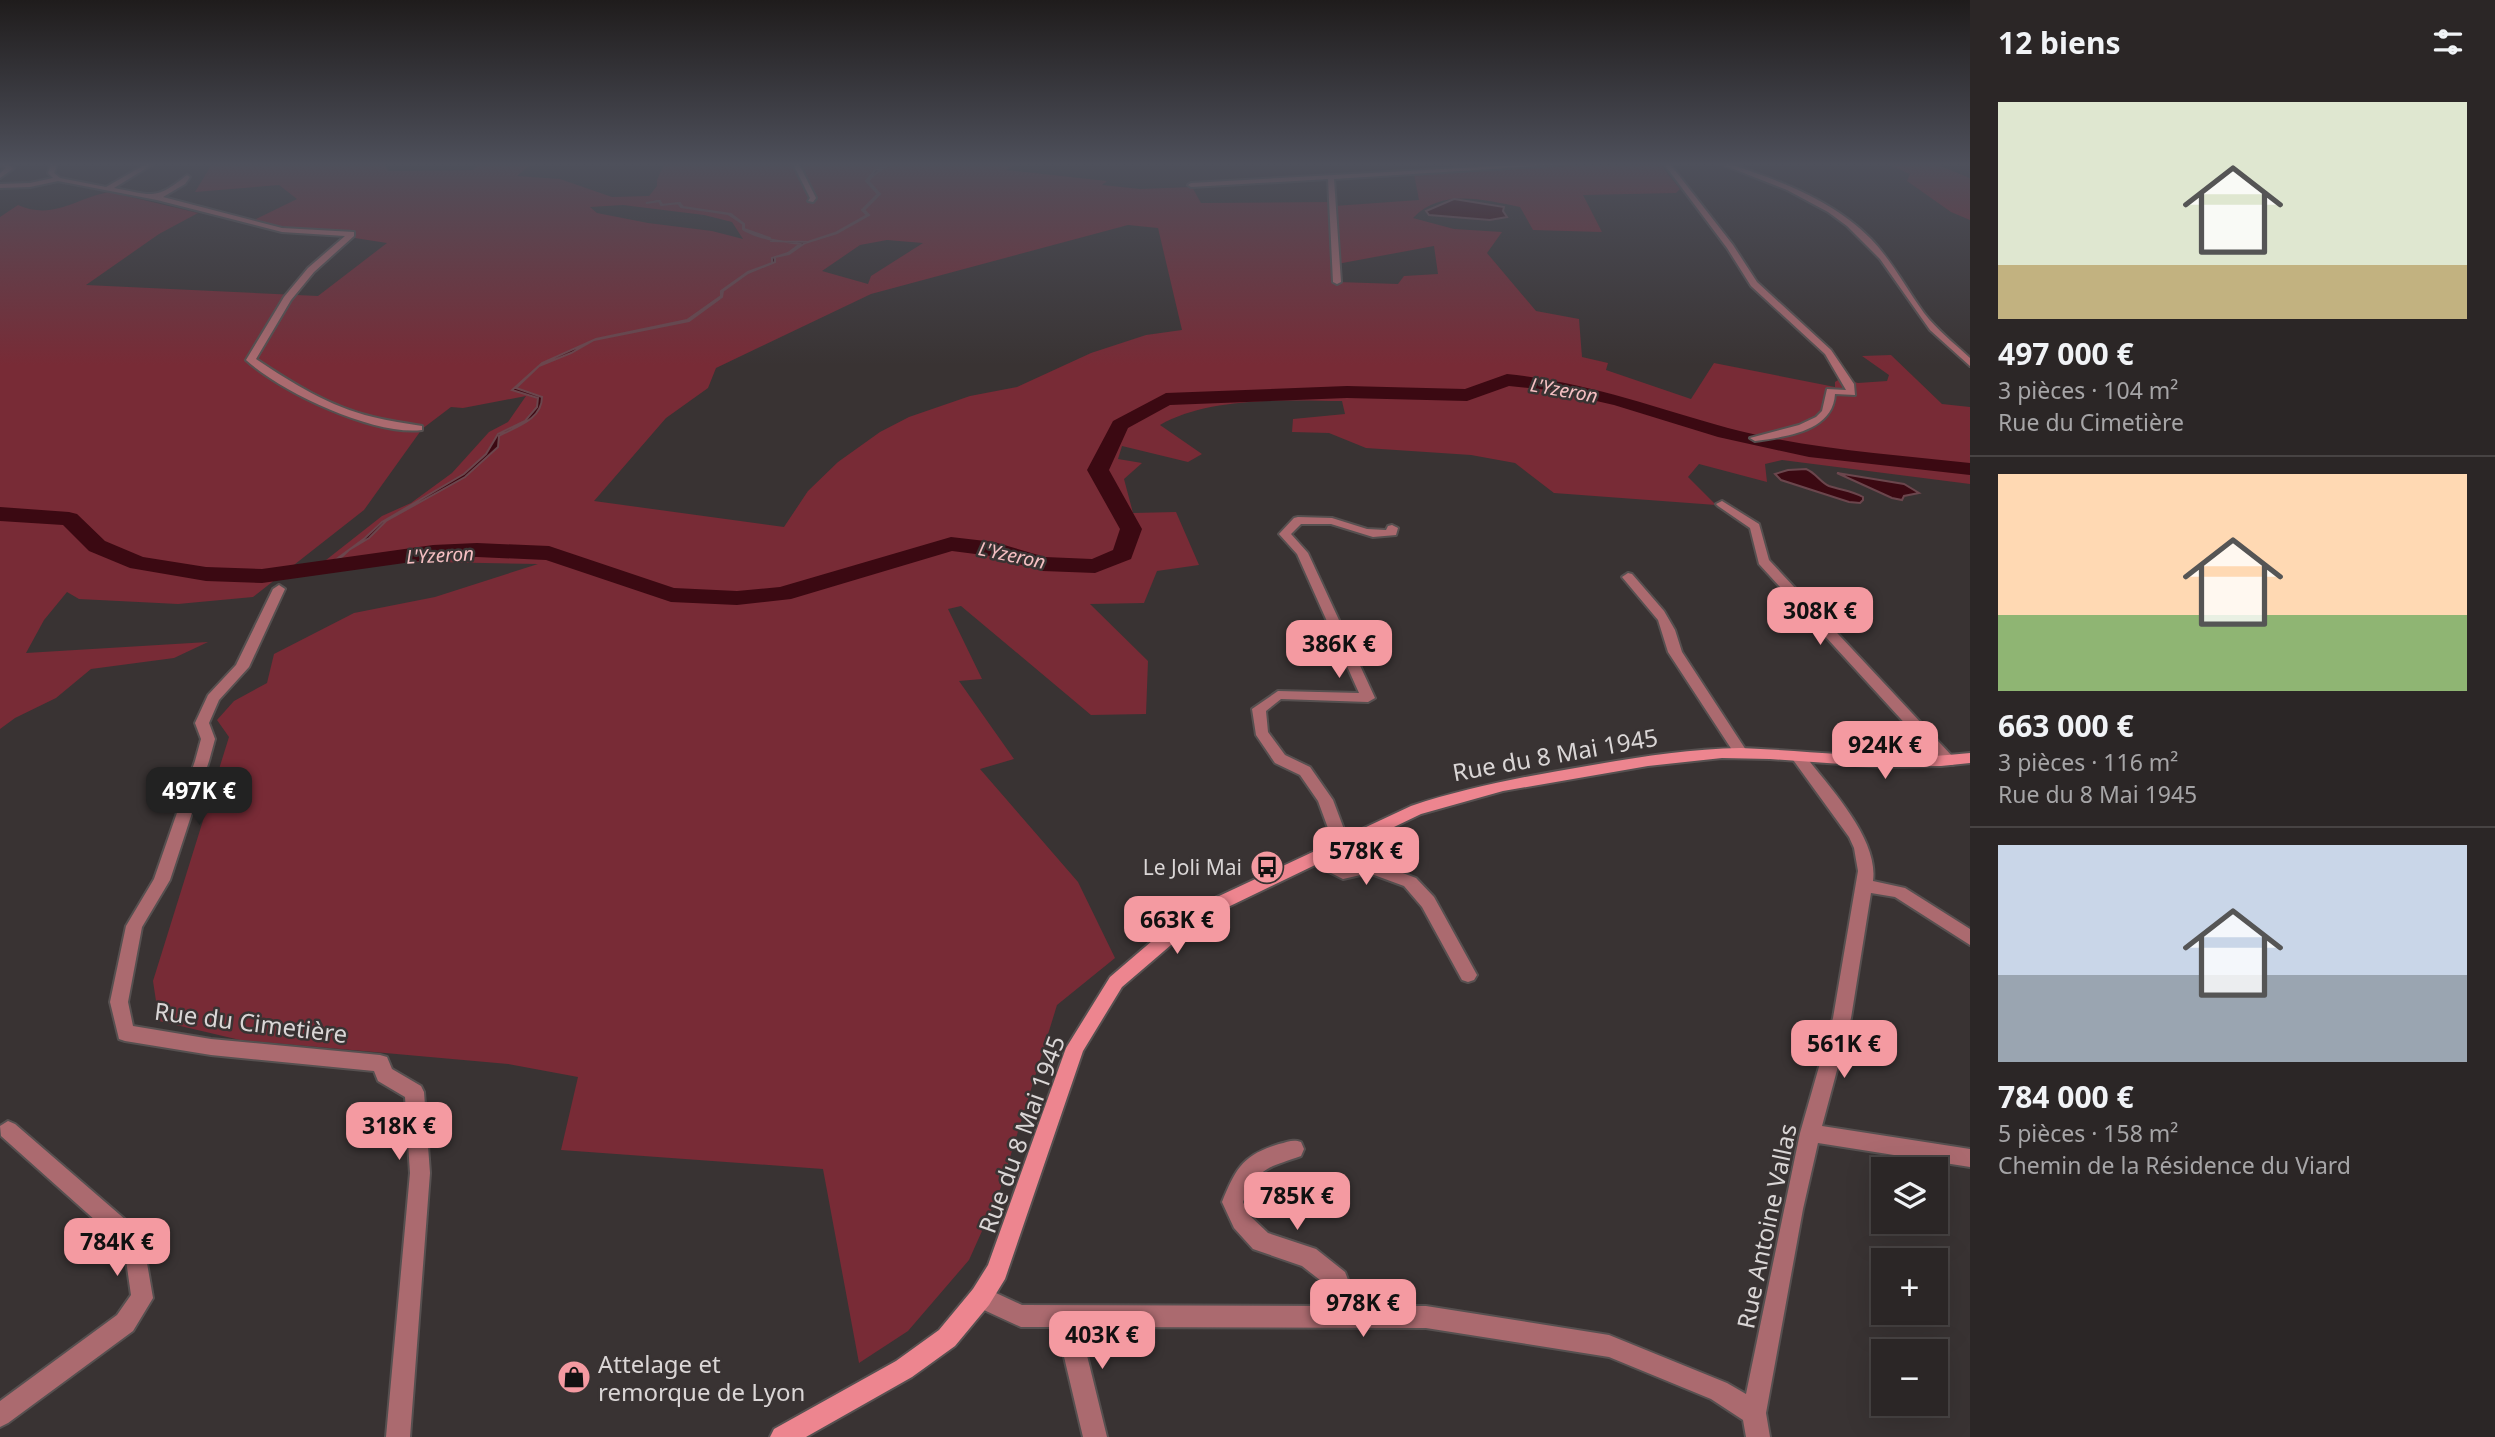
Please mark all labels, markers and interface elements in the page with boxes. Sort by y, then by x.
text: 12 biens [1998,22,2121,63]
icon: filters [2429,23,2467,61]
icon: home [2170,147,2296,273]
text: 497 000 € [1998,333,2134,374]
water label: L'Yzeron [1528,371,1600,409]
text: 3 pièces · 104 m² [1998,374,2178,406]
text: Rue du Cimetière [1998,406,2184,438]
icon: home [2170,519,2296,645]
water label: L'Yzeron [976,535,1048,575]
water label: L'Yzeron [405,540,475,570]
pin: 308K € [1763,588,1877,647]
text: 308K € [1783,594,1857,626]
pin: 386K € [1282,620,1396,680]
text: 386K € [1302,627,1376,659]
text: 663 000 € [1998,705,2134,746]
street label: Rue du 8 Mai 1945 [1450,720,1660,788]
pin: 924K € [1828,722,1942,781]
text: 924K € [1848,728,1922,760]
text: 3 pièces · 116 m² [1998,746,2178,778]
pin: 497K € [142,768,256,827]
text: 497K € [162,774,236,806]
text: Rue du 8 Mai 1945 [1998,778,2197,810]
pin: 578K € [1309,828,1423,887]
text: 578K € [1329,834,1403,866]
bus stop icon: Le Joli Mai [1248,848,1286,886]
place label: Le Joli Mai [1143,853,1242,881]
icon: home [2170,890,2296,1016]
pin: 663K € [1120,897,1234,956]
text: 663K € [1140,903,1214,935]
street label: Rue du Cimetière [153,994,349,1050]
pin: 561K € [1787,1020,1901,1080]
text: 561K € [1807,1027,1881,1059]
street label: Rue du 8 Mai 1945 [970,1031,1072,1237]
text: 784 000 € [1998,1076,2134,1117]
pin: 318K € [342,1102,456,1162]
text: 318K € [362,1109,436,1141]
text: 5 pièces · 158 m² [1998,1117,2178,1149]
street label: Rue Antoine Vallas [1728,1121,1804,1331]
text: Chemin de la Résidence du Viard [1998,1149,2351,1181]
map controls [1871,1157,1948,1416]
button: layers [1871,1157,1948,1234]
pin: 785K € [1240,1172,1354,1232]
text: 785K € [1260,1179,1334,1211]
pin: 784K € [60,1218,174,1278]
text: 784K € [80,1225,154,1257]
button: + [1871,1248,1948,1325]
pin: 978K € [1306,1280,1420,1339]
text: 978K € [1326,1286,1400,1318]
pin: 403K € [1045,1312,1159,1371]
text: 403K € [1065,1318,1139,1350]
button: − [1871,1339,1948,1416]
place label: Attelage et remorque de Lyon [598,1347,805,1408]
shop icon: Attelage et remorque de Lyon [555,1358,593,1396]

